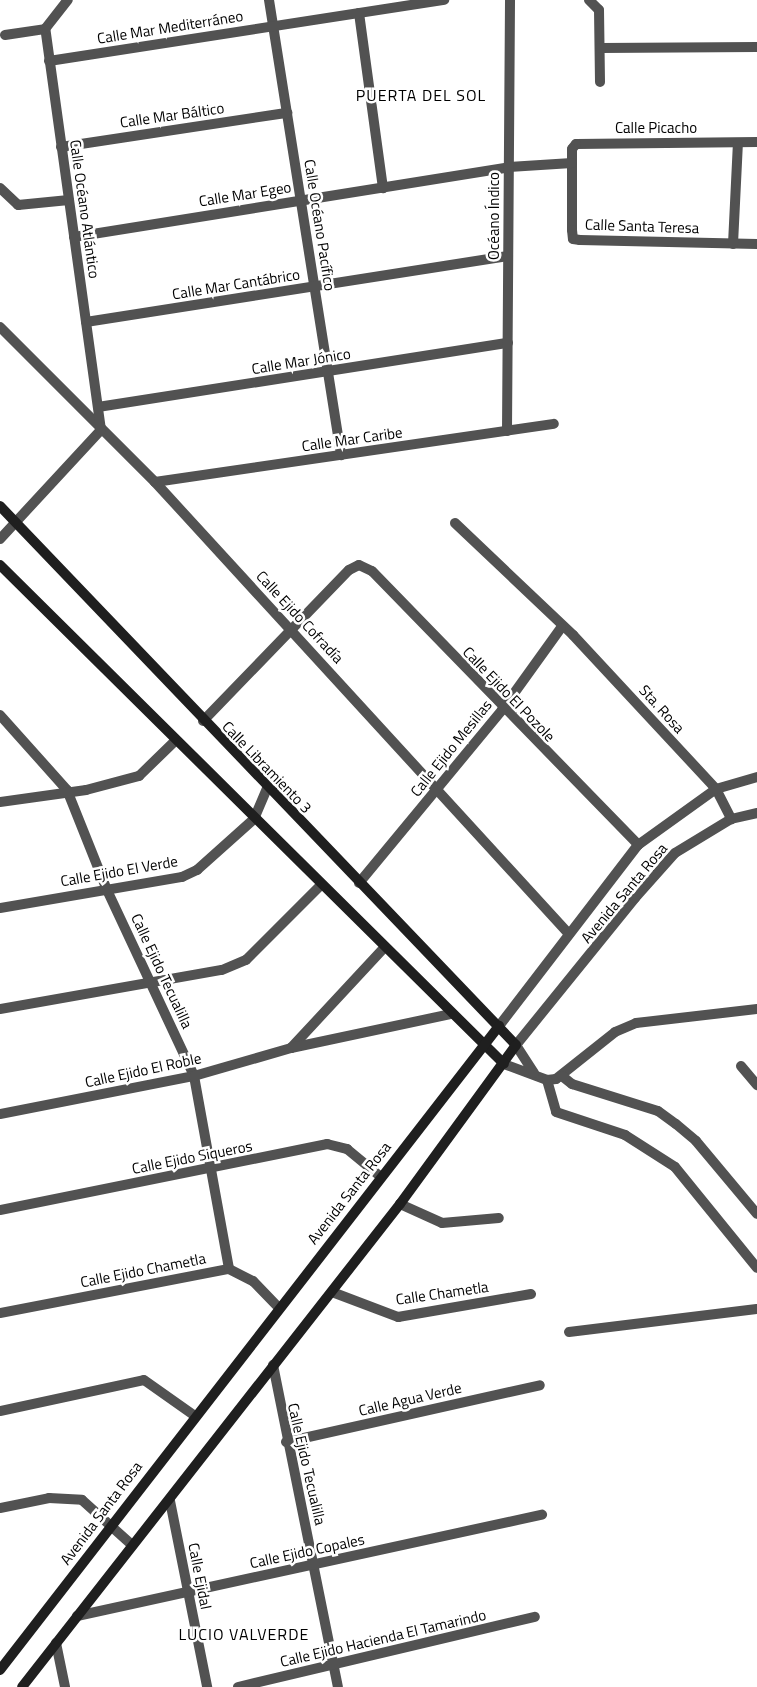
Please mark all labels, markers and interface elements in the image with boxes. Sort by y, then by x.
street label: Calle Mar Mediterráneo [96,7,244,47]
district label: PUERTA DEL SOL [354,85,488,105]
street label: Calle Mar Báltico [119,99,225,131]
street label: Calle Picacho [615,119,697,137]
street label: Calle Océano Atlántico [66,138,104,280]
street label: Calle Océano Pacífico [301,158,339,292]
street label: Océano Índico [485,172,503,260]
street label: Calle Mar Egeo [197,178,293,210]
street label: Calle Santa Teresa [585,215,699,237]
street label: Calle Mar Cantábrico [171,265,301,303]
street label: Calle Mar Jónico [250,344,352,378]
street label: Calle Mar Caribe [300,423,404,455]
street label: Calle Ejido Cofradía [253,567,347,667]
street label: Calle Ejido El Pozole [459,643,559,745]
street label: Sta. Rosa [636,681,688,737]
street label: Calle Ejido Mesillas [406,696,496,800]
street label: Calle Libramiento 3 [219,717,315,817]
street label: Avenida Santa Rosa [577,839,671,947]
street label: Calle Ejido El Verde [59,852,179,890]
street label: Calle Ejido Tecualilla [127,911,197,1031]
street label: Calle Ejido El Roble [83,1049,203,1091]
street label: Calle Ejido Siqueros [130,1136,254,1178]
street label: Avenida Santa Rosa [304,1138,394,1248]
street label: Calle Ejido Chametla [79,1249,207,1291]
street label: Calle Chametla [394,1278,490,1308]
street label: Calle Agua Verde [357,1378,463,1420]
street label: Calle Ejido Tecualilla [284,1401,330,1527]
street label: Avenida Santa Rosa [56,1458,146,1568]
street label: Calle Ejido Copales [248,1530,366,1572]
street label: Calle Ejidal [185,1541,215,1611]
street label: Calle Ejido Hacienda El Tamarindo [278,1606,488,1670]
district label: LUCIO VALVERDE [177,1624,311,1644]

